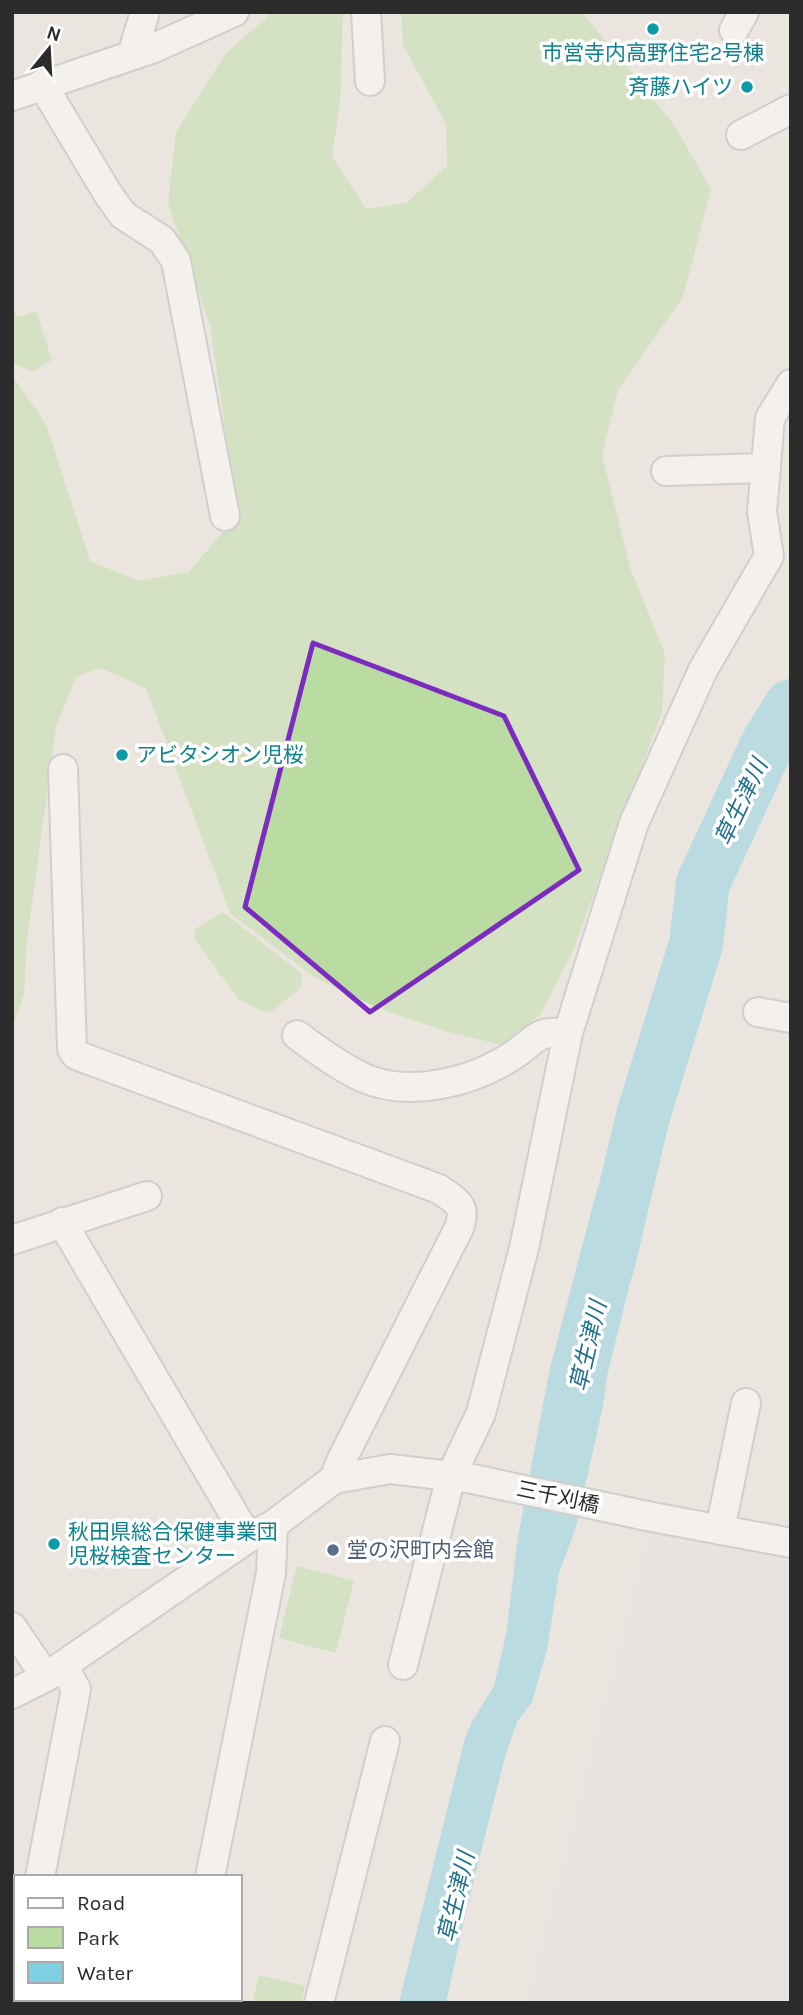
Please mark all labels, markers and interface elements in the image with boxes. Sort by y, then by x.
north arrow [14,14,84,84]
text: N [44,21,64,46]
marker: 市営寺内高野住宅2号棟 [645,21,661,37]
place label: 市営寺内高野住宅2号棟 [542,41,764,65]
place label: 斉藤ハイツ [628,75,733,99]
marker: 斉藤ハイツ [739,79,755,95]
place label: アビタシオン児桜 [136,743,304,767]
marker: アビタシオン児桜 [114,747,130,763]
water label: 草生津川 [710,752,774,850]
water label: 草生津川 [565,1295,613,1394]
street label: 三千刈橋 [514,1477,602,1517]
place label: 秋田県総合保健事業団 児桜検査センター [68,1520,278,1568]
marker: 秋田県総合保健事業団 児桜検査センター [46,1536,62,1552]
place label: 堂の沢町内会館 [347,1538,494,1562]
marker: 堂の沢町内会館 [325,1542,341,1558]
water label: 草生津川 [433,1846,481,1945]
legend [14,1875,242,2001]
text: Road [77,1891,125,1915]
text: Park [77,1926,120,1950]
text: Water [77,1961,133,1985]

